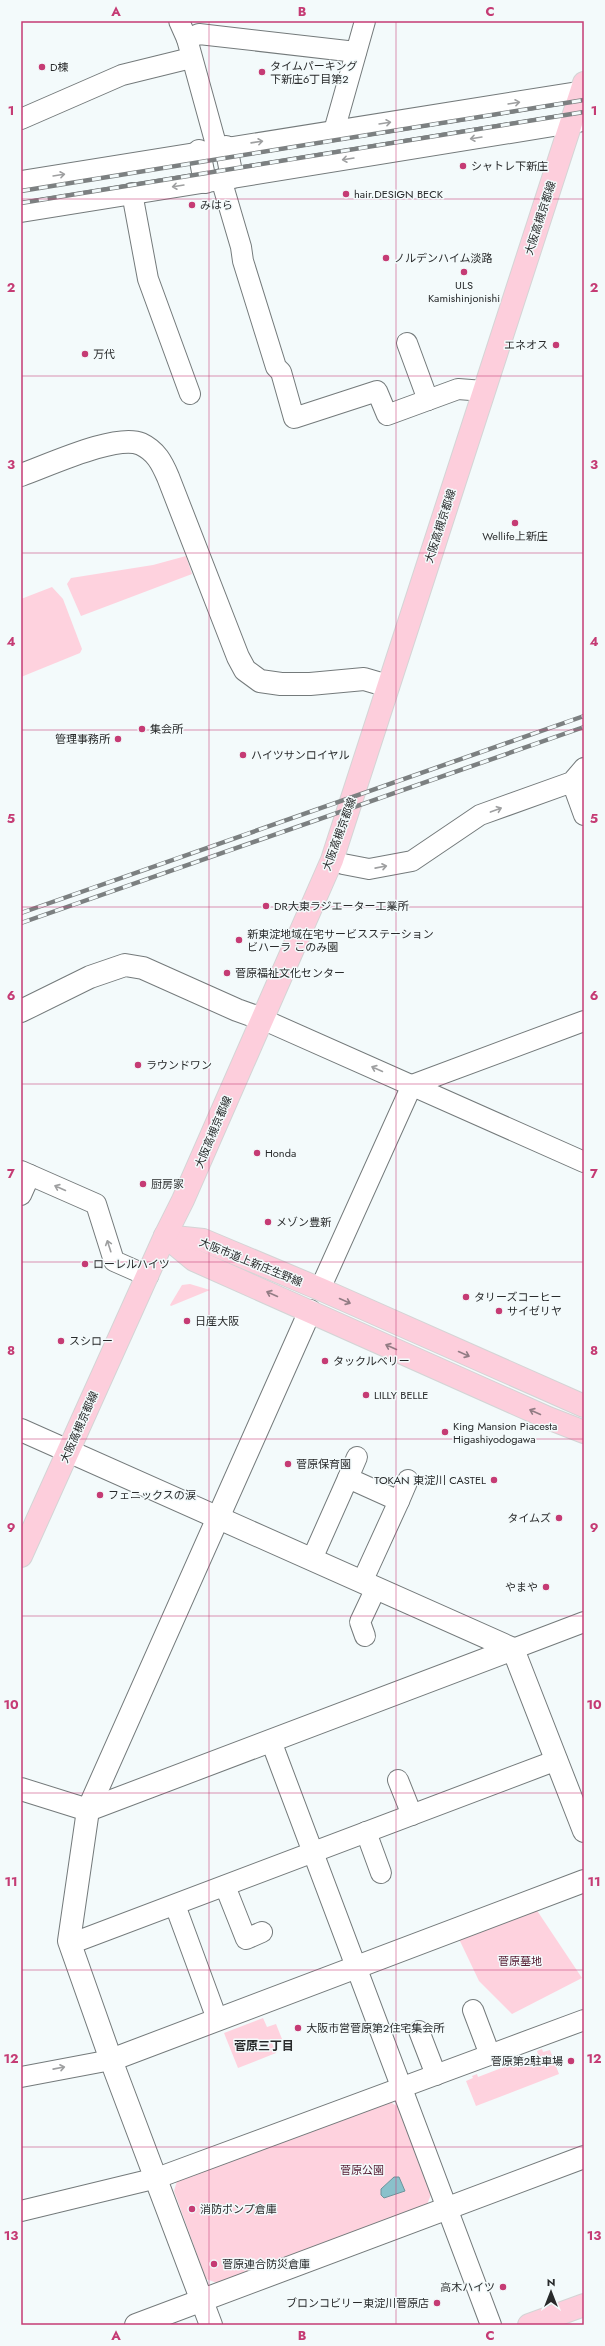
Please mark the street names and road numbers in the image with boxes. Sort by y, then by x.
street label: 大阪高槻京都線 [520,179,560,257]
street label: 大阪高槻京都線 [420,487,460,565]
street label: 大阪高槻京都線 [318,795,360,873]
street label: 大阪高槻京都線 [191,1093,235,1171]
street label: 大阪市道上新庄生野線 [197,1234,305,1290]
street label: 大阪高槻京都線 [56,1389,102,1465]

